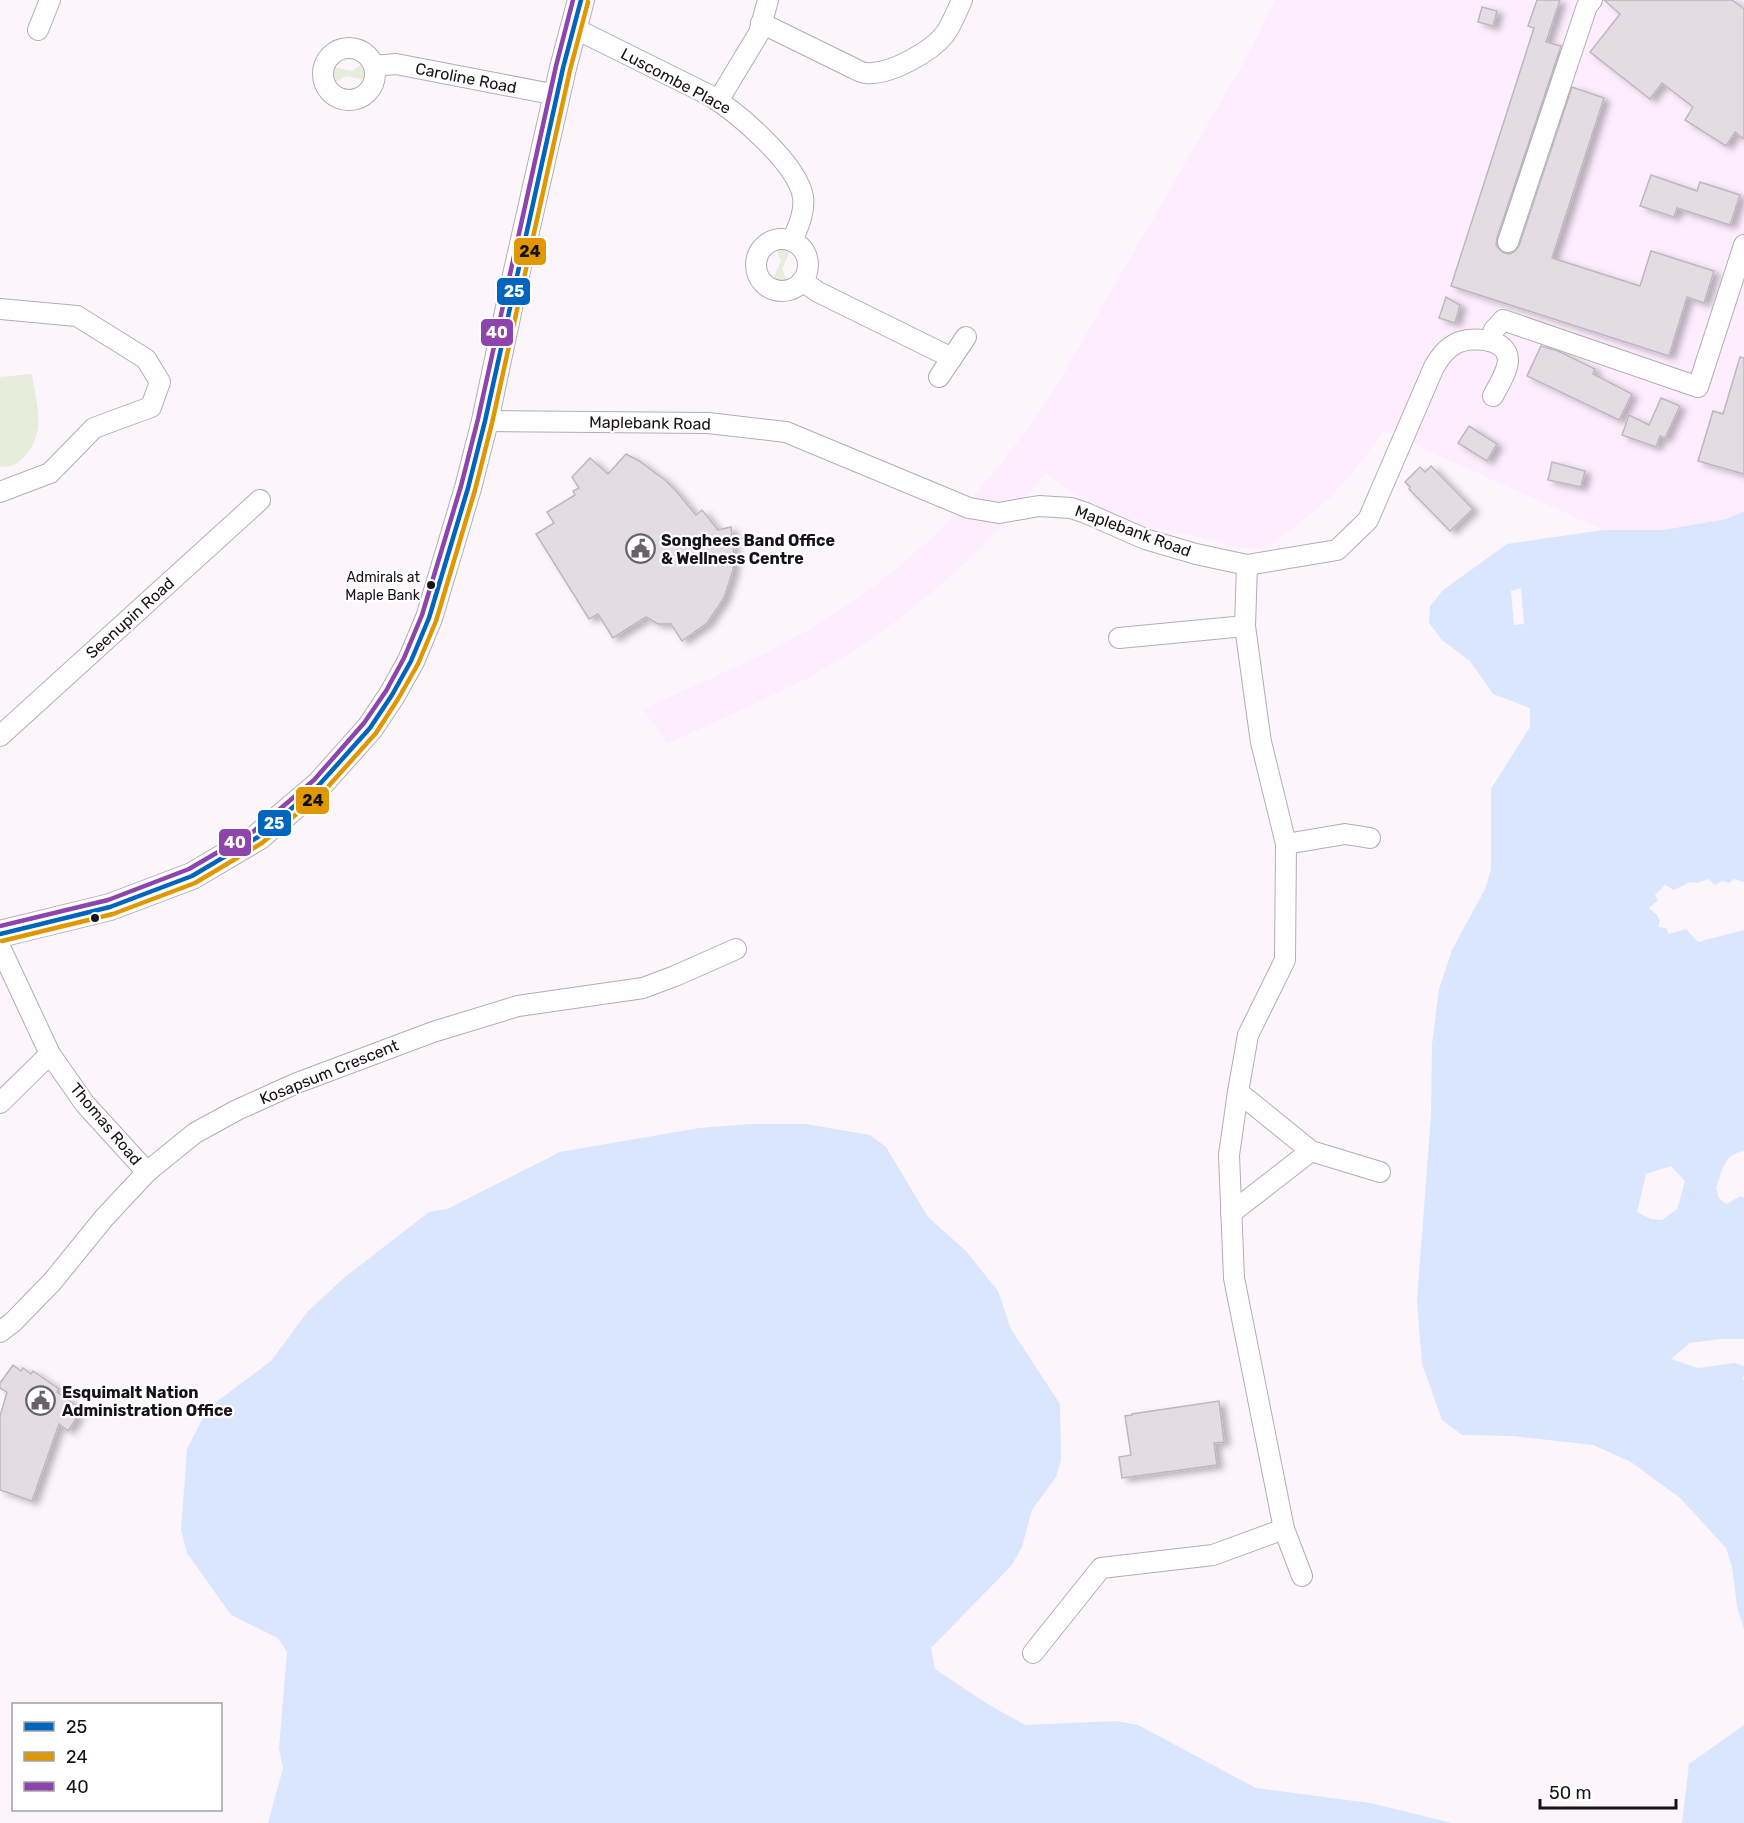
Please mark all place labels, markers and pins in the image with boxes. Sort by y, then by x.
place label: Songhees Band Office & Wellness Centre [661,531,835,568]
public building icon: Songhees Band Office & Wellness Centre [624,533,656,565]
place label: Admirals at Maple Bank [345,569,421,604]
marker: Admirals at Maple Bank [425,579,437,591]
unlabelled marker [89,912,101,924]
place label: Esquimalt Nation Administration Office [62,1383,233,1420]
public building icon: Esquimalt Nation Administration Office [25,1385,57,1417]

